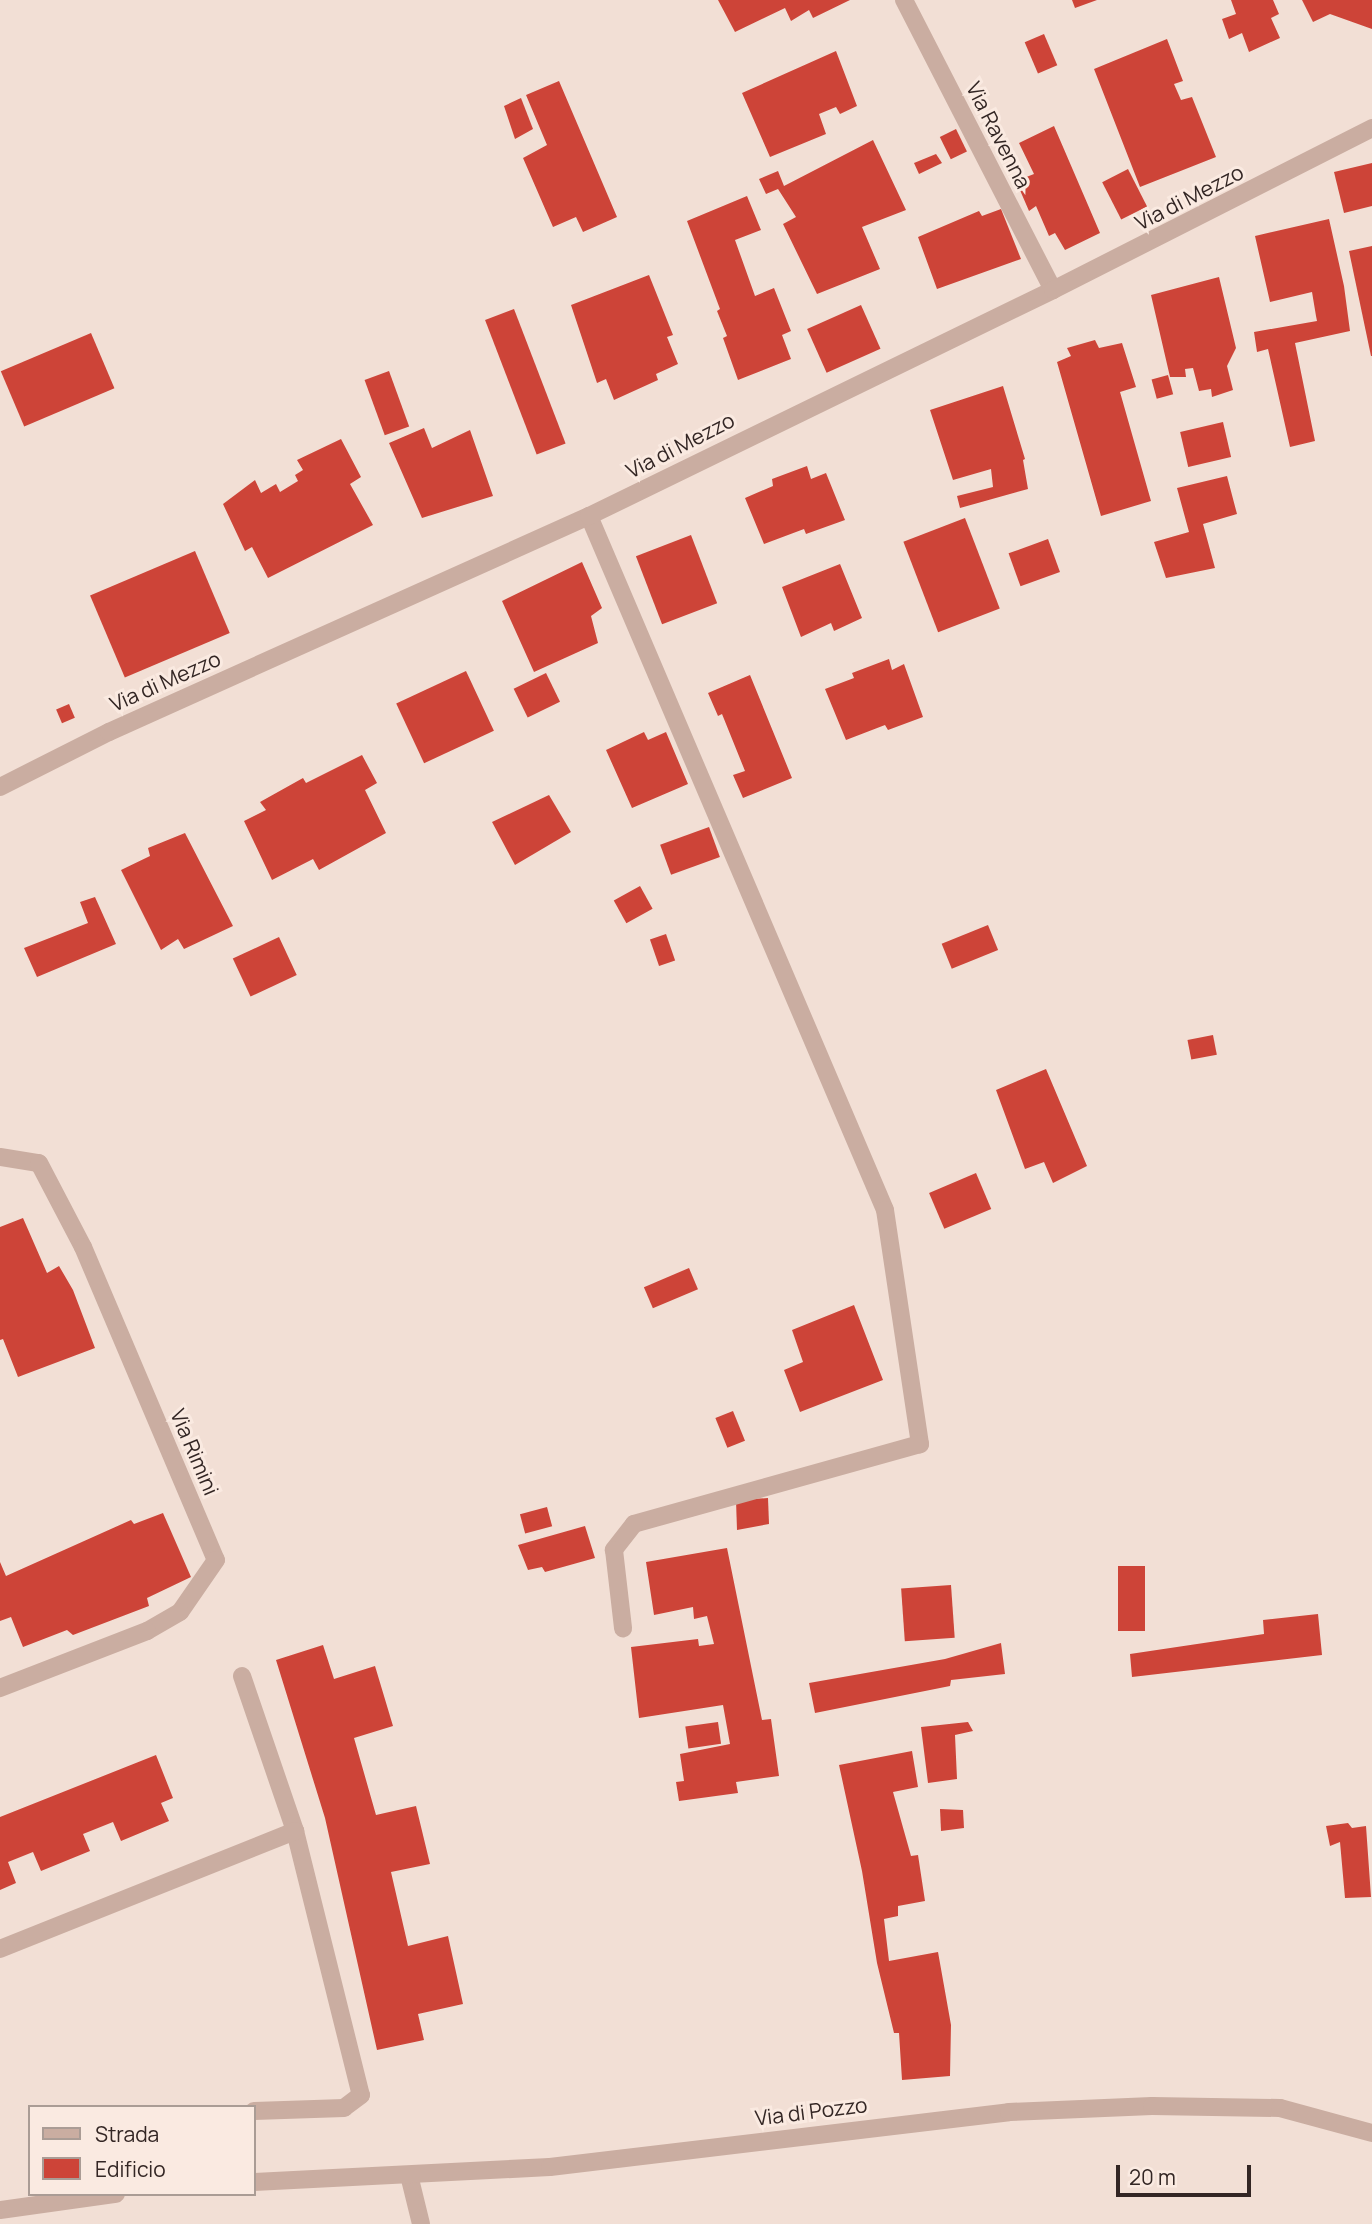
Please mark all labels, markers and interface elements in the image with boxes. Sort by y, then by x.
street label: Via Ravenna [961,77,1037,193]
street label: Via di Mezzo [1131,159,1247,235]
street label: Via di Mezzo [622,407,738,483]
street label: Via di Mezzo [106,645,224,717]
street label: Via Rimini [166,1405,224,1499]
street label: Via di Pozzo [753,2092,869,2130]
legend [28,2105,256,2196]
text: Strada [95,2120,159,2148]
scale bar [1120,2150,1255,2194]
text: Edificio [95,2155,166,2183]
text: 20 m [1129,2163,1176,2191]

